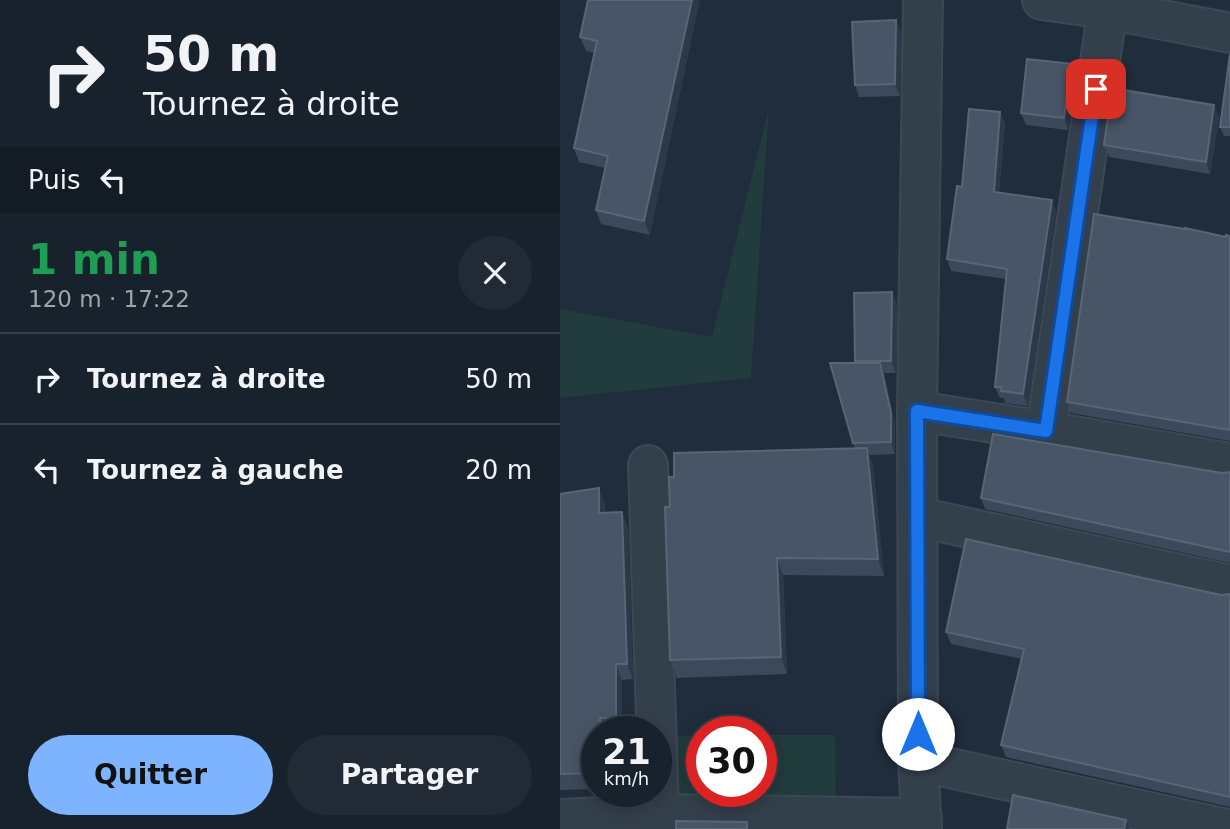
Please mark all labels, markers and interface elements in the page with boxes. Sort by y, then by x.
text: 50 m [143,26,279,83]
icon: right [28,28,119,119]
pin [1066,59,1126,119]
icon: arrive [1077,70,1115,108]
text: Tournez à droite [143,85,400,123]
icon: left [94,161,132,199]
text: Puis [28,165,80,195]
text: 1 min [28,235,160,284]
button: close [458,236,532,310]
text: 120 m · 17:22 [28,286,190,312]
icon: right [28,360,66,398]
text: Tournez à droite [87,364,326,394]
text: 50 m [465,364,532,394]
icon: left [28,451,66,489]
text: Tournez à gauche [87,455,344,485]
text: 20 m [465,455,532,485]
position arrow [881,697,955,771]
speed limit sign: 30 [686,716,777,807]
text: 21 [602,732,651,772]
button: Quitter [28,735,273,815]
button: Partager [287,735,532,815]
text: km/h [604,768,649,789]

